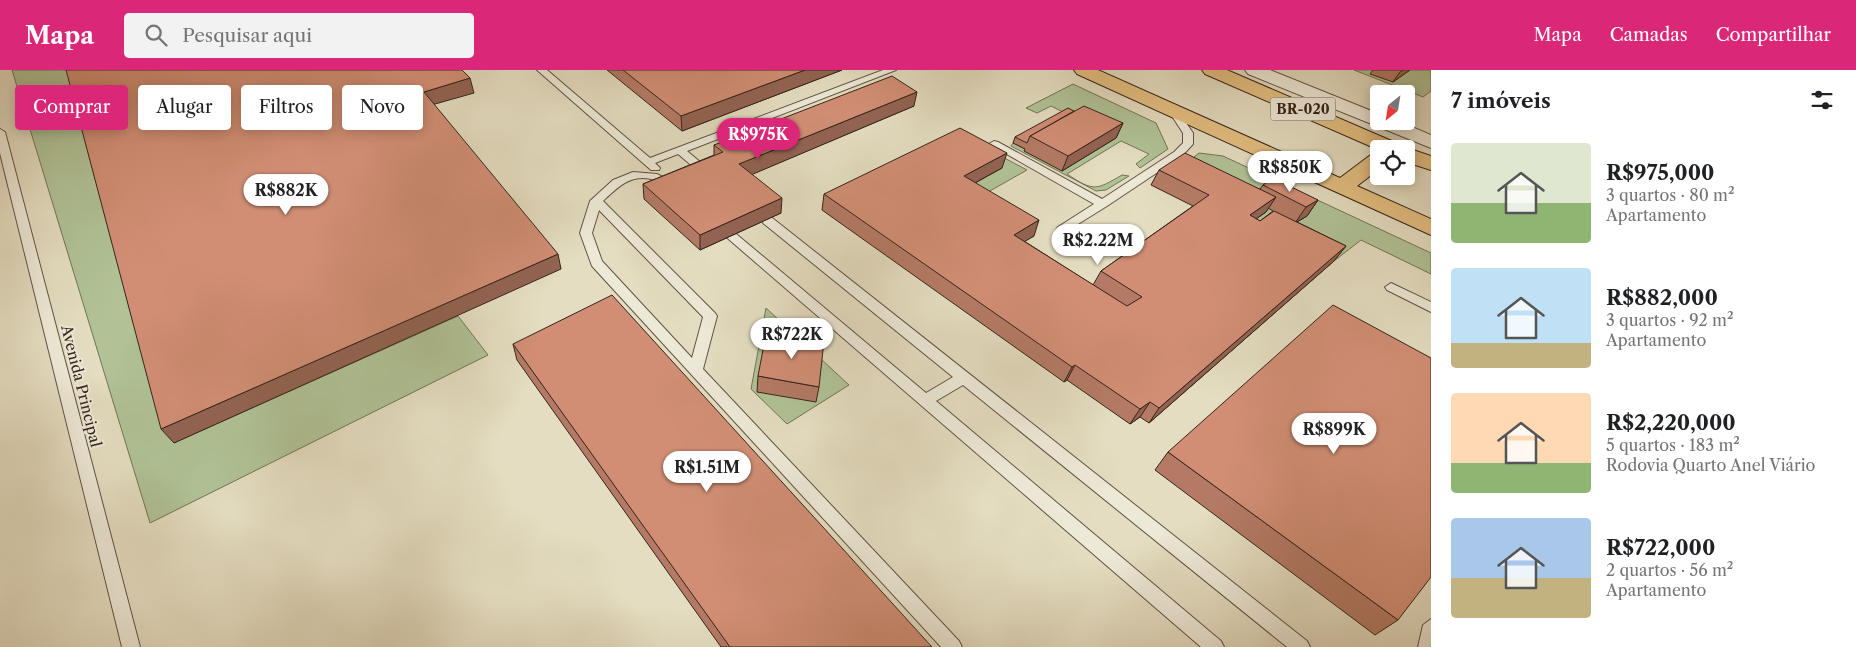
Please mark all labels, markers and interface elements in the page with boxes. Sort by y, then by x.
search box [124,13,474,58]
text: Mapa [25,21,94,50]
icon: search [142,21,170,49]
text: Pesquisar aqui [182,24,312,47]
text: Mapa [1534,24,1582,46]
text: Camadas [1610,24,1688,46]
text: Compartilhar [1716,24,1831,46]
chip: Comprar [15,85,128,130]
chip: Alugar [138,85,231,130]
chip: Filtros [241,85,332,130]
chip: Novo [342,85,423,130]
north arrow [1370,85,1415,130]
map controls [1370,85,1415,185]
icon: filters [1808,86,1836,114]
text: 7 imóveis [1451,88,1551,113]
road number: BR-020 [1270,98,1336,120]
pin: R$975K [717,118,799,160]
text: R$975K [728,124,788,144]
button: locate [1370,140,1415,185]
pin: R$850K [1249,150,1331,193]
text: R$850K [1259,157,1321,177]
text: R$975,000 [1606,160,1714,185]
icon: home [1491,163,1551,223]
pin: R$882K [245,174,327,216]
text: R$882K [254,180,318,200]
text: 3 quartos · 80 m² [1606,185,1735,205]
text: Apartamento [1606,205,1706,225]
pin: R$2.22M [1052,224,1144,266]
text: R$2.22M [1062,230,1134,250]
text: R$882,000 [1606,285,1718,310]
icon: home [1491,288,1551,348]
text: 3 quartos · 92 m² [1606,310,1734,330]
pin: R$722K [751,318,833,360]
street label: Avenida Principal [57,322,106,450]
text: R$722K [761,324,823,344]
text: Apartamento [1606,330,1706,350]
text: R$2,220,000 [1606,410,1736,435]
pin: R$899K [1293,412,1375,455]
icon: home [1491,413,1551,473]
text: R$899K [1303,419,1365,439]
text: 5 quartos · 183 m² [1606,435,1740,455]
pin: R$1.51M [661,450,753,493]
text: Rodovia Quarto Anel Viário [1606,455,1815,475]
text: R$1.51M [674,457,740,477]
text: R$722,000 [1606,535,1715,560]
icon: home [1491,538,1551,598]
text: 2 quartos · 56 m² [1606,560,1733,580]
text: Apartamento [1606,580,1706,600]

